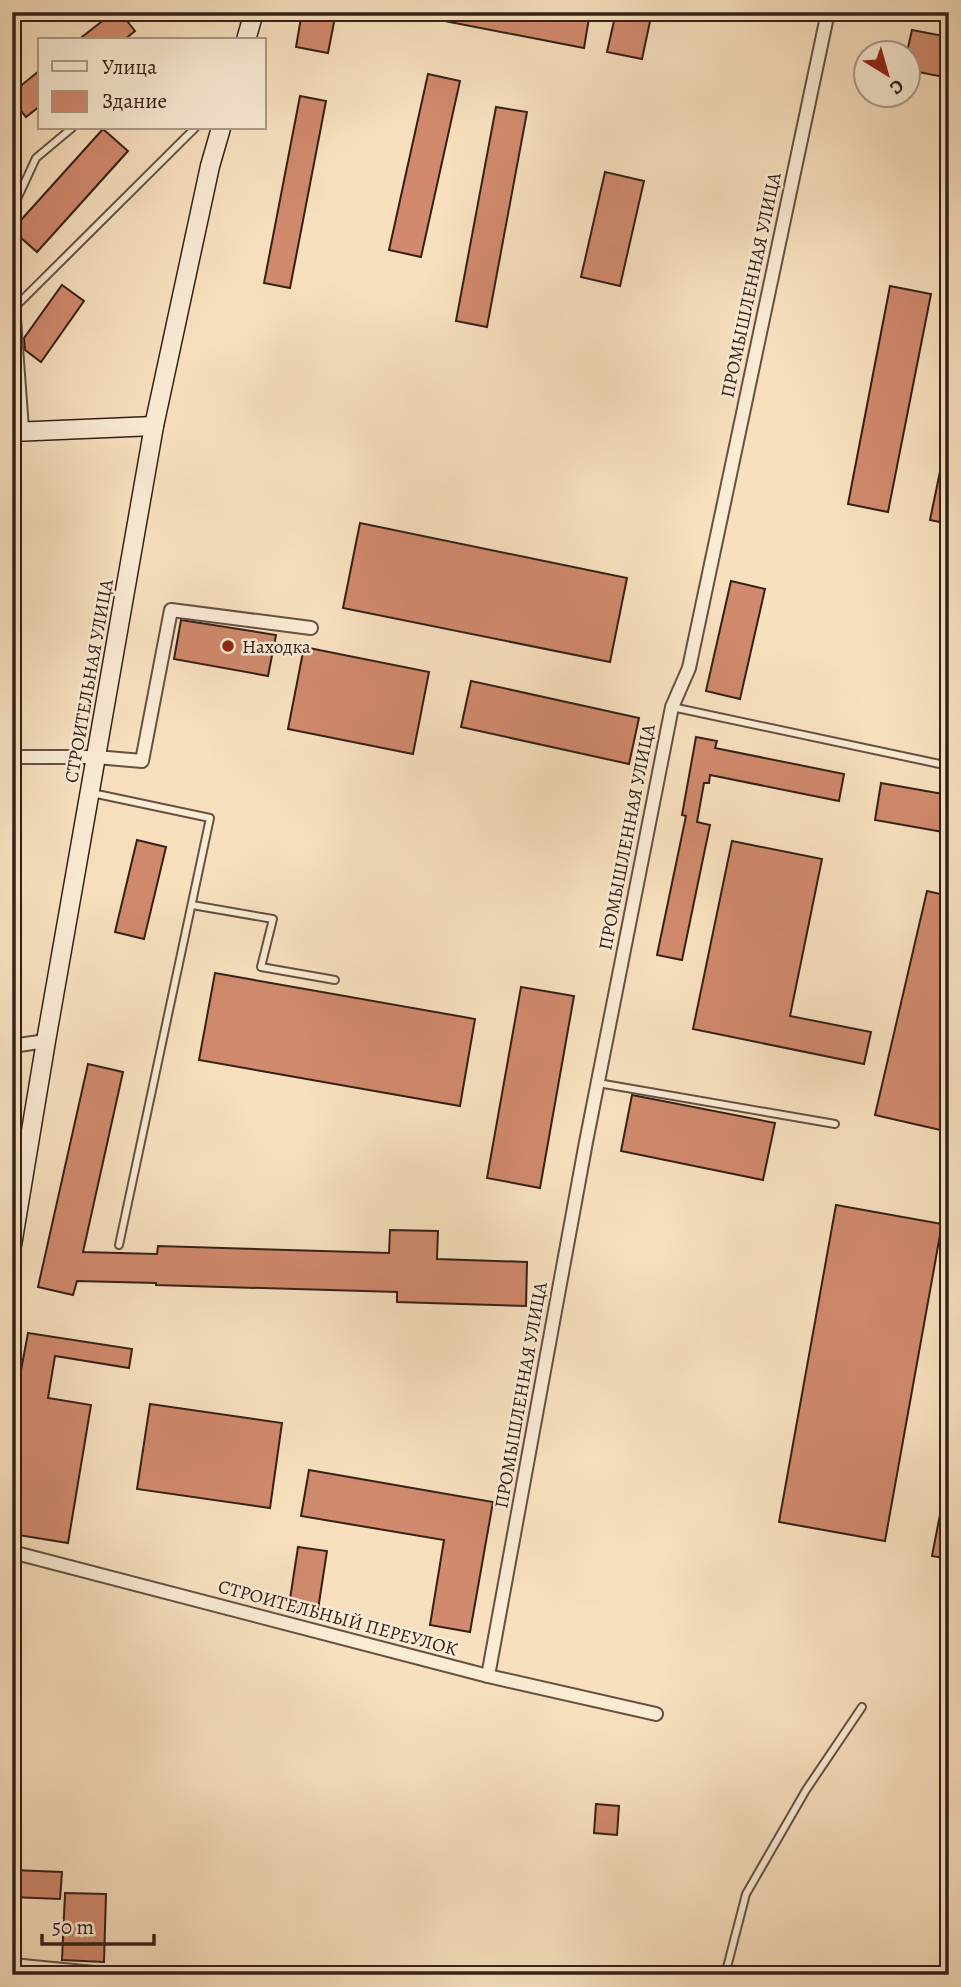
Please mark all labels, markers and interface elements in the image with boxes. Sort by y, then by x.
legend [38,38,266,130]
north arrow [852,38,922,108]
text: Улица [102,53,157,81]
text: С [884,73,909,101]
text: Здание [102,87,167,115]
street label: ПРОМЫШЛЕННАЯ УЛИЦА [714,169,788,400]
street label: СТРОИТЕЛЬНАЯ УЛИЦА [58,576,120,785]
place label: Находка [242,634,311,660]
marker: Находка [220,638,236,654]
street label: ПРОМЫШЛЕННАЯ УЛИЦА [592,721,662,952]
street label: ПРОМЫШЛЕННАЯ УЛИЦА [488,1279,554,1510]
street label: СТРОИТЕЛЬНЫЙ ПЕРЕУЛОК [215,1573,460,1662]
scale bar [42,1903,154,1947]
text: 50 m [52,1913,94,1941]

